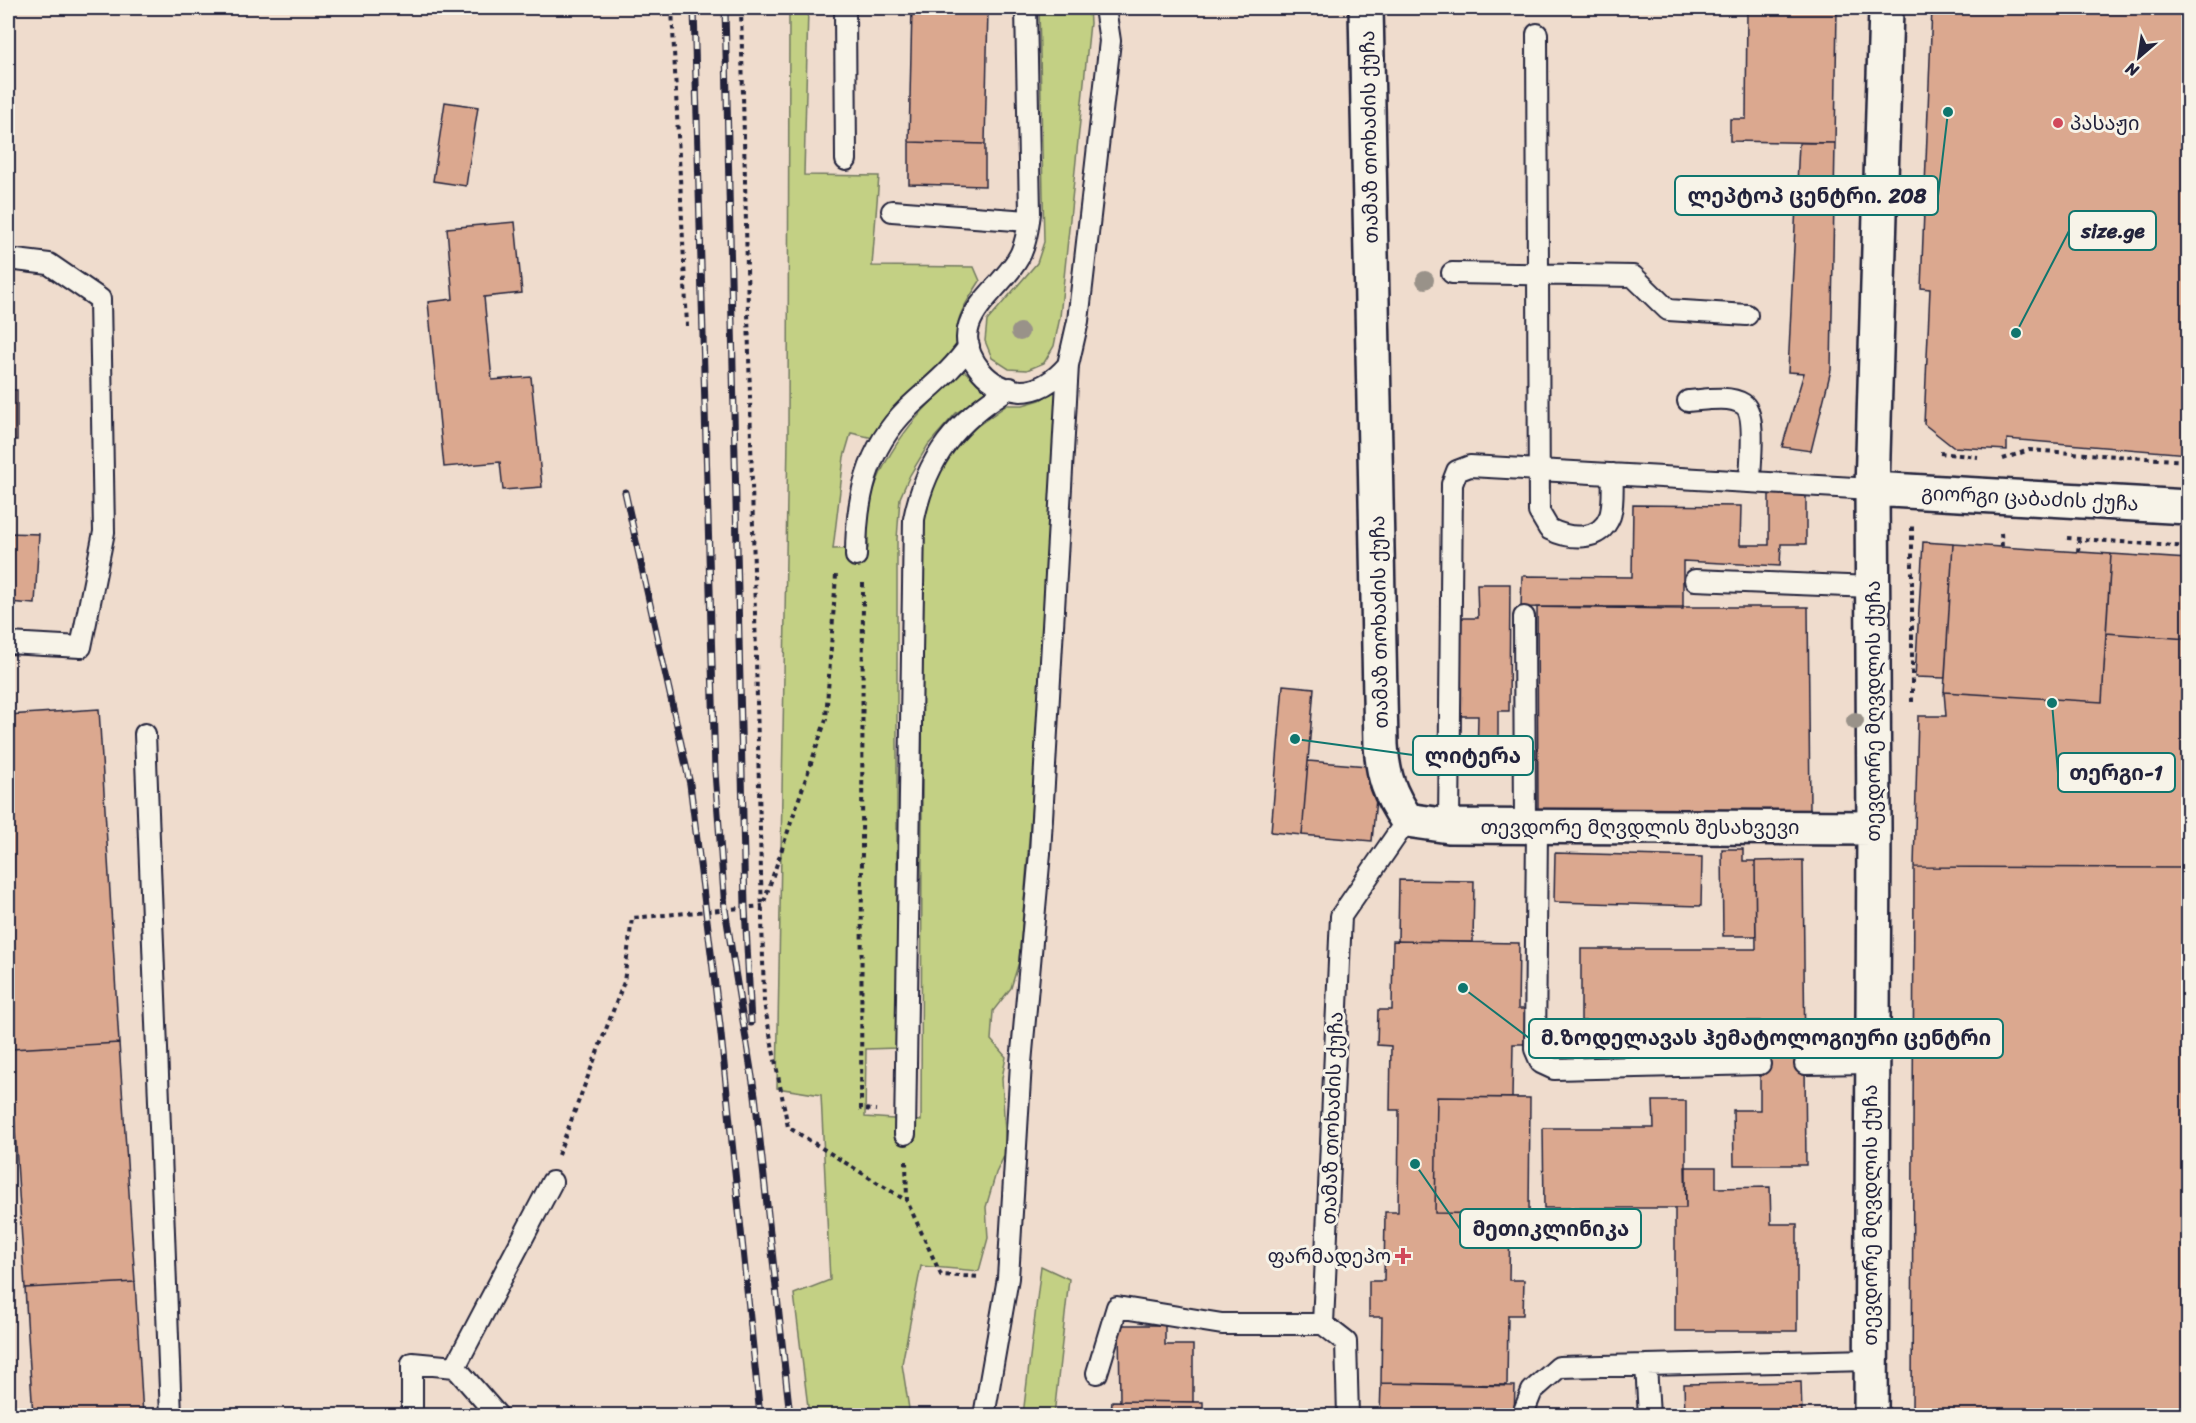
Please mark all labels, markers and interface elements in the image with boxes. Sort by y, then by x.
north arrow [2109,27,2169,87]
street label: თამაზ თოხაძის ქუჩა [1350,30,1389,244]
text: N [2119,54,2145,86]
place label: პასაჟი [2070,106,2139,141]
marker: პასაჟი [2051,116,2065,130]
callout: ლეპტოპ ცენტრი. 208 [1675,176,1938,215]
text: ლეპტოპ ცენტრი. 208 [1688,177,1927,215]
callout: size.ge [2069,211,2156,250]
text: size.ge [2080,212,2146,250]
street label: გიორგი ცაბაძის ქუჩა [1920,475,2140,522]
street label: თამაზ თოხაძის ქუჩა [1360,515,1399,729]
street label: თევდორე მღვდლის ქუჩა [1856,580,1891,842]
callout: ლიტერა [1413,736,1533,775]
text: ლიტერა [1425,737,1521,775]
callout: თერგი-1 [2058,753,2175,792]
text: თერგი-1 [2069,754,2163,792]
street label: თევდორე მღვდლის შესახვევი [1480,810,1800,845]
street label: თამაზ თოხაძის ქუჩა [1311,1011,1354,1225]
callout: მ.ზოდელავას ჰემატოლოგიური ცენტრი [1529,1019,2003,1058]
text: მ.ზოდელავას ჰემატოლოგიური ცენტრი [1541,1019,1991,1057]
street label: თევდორე მღვდლის ქუჩა [1853,1084,1888,1346]
callout: მეთიკლინიკა [1460,1209,1641,1248]
text: მეთიკლინიკა [1473,1210,1629,1248]
place label: ფარმადეპო [1268,1239,1391,1274]
marker: ფარმადეპო [1396,1249,1410,1263]

